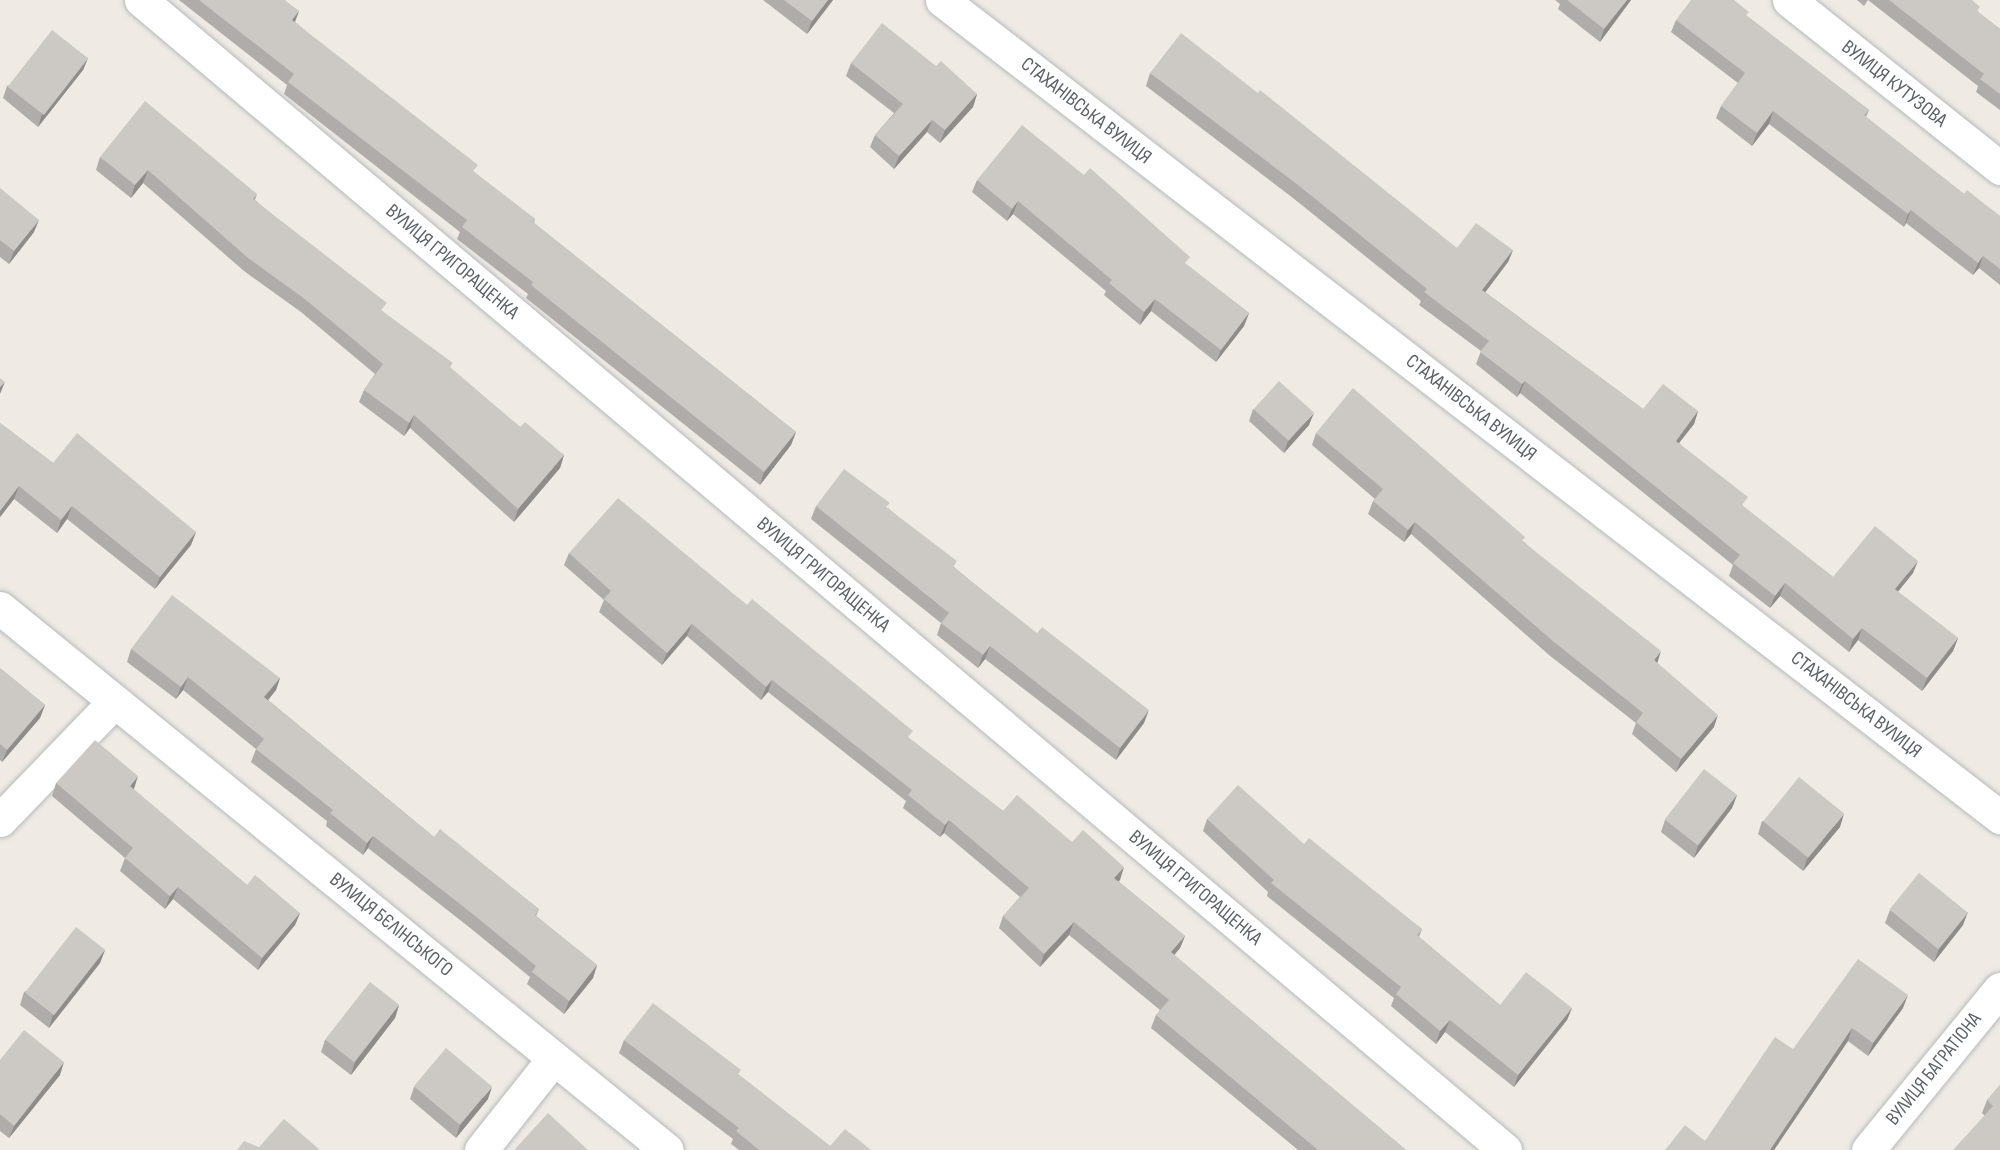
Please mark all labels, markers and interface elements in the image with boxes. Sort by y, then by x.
street label: ВУЛИЦЯ КУТУЗОВА [1836,35,1952,133]
street label: СТАХАНІВСЬКА ВУЛИЦЯ [1016,53,1156,169]
street label: ВУЛИЦЯ ГРИГОРАЩЕНКА [381,199,523,325]
street label: СТАХАНІВСЬКА ВУЛИЦЯ [1401,350,1541,466]
street label: ВУЛИЦЯ ГРИГОРАЩЕНКА [752,512,894,638]
street label: СТАХАНІВСЬКА ВУЛИЦЯ [1786,647,1926,763]
street label: ВУЛИЦЯ ГРИГОРАЩЕНКА [1124,825,1266,951]
street label: ВУЛИЦЯ БЄЛІНСЬКОГО [324,868,458,982]
street label: ВУЛИЦЯ БАГРАТІОНА [1881,1008,1987,1130]

